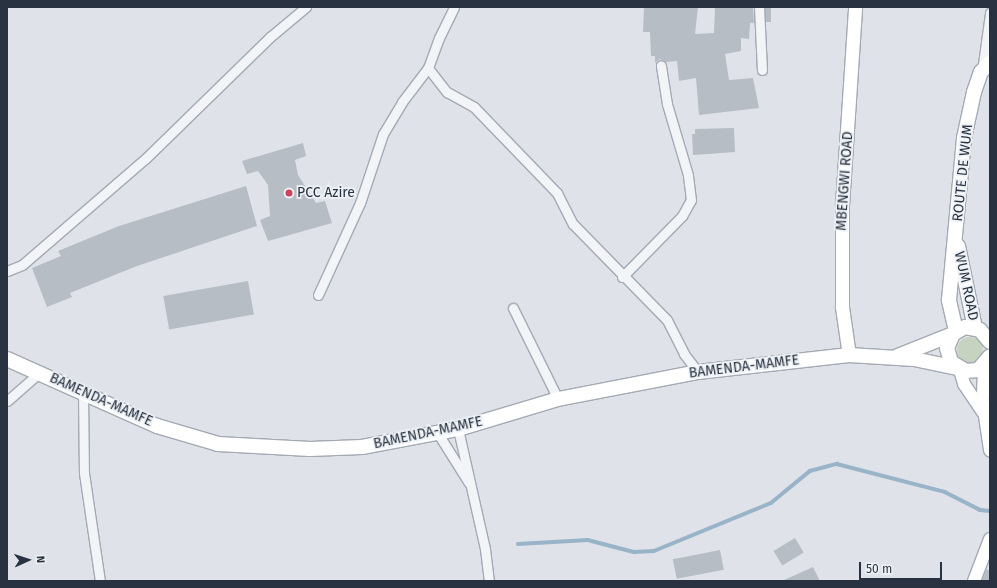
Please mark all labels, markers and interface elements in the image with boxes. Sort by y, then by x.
street label: ROUTE DE WUM [950,124,976,222]
street label: MBENGWI ROAD [833,131,857,231]
place label: PCC Azire [297,185,355,201]
marker: PCC Azire [284,188,294,198]
street label: WUM ROAD [950,250,982,322]
street label: BAMENDA-MAMFE [688,352,800,382]
street label: BAMENDA-MAMFE [47,370,155,430]
street label: BAMENDA-MAMFE [372,413,484,453]
north arrow [8,540,48,580]
scale bar [861,554,944,580]
text: N [34,555,47,563]
text: 50 m [866,562,892,576]

